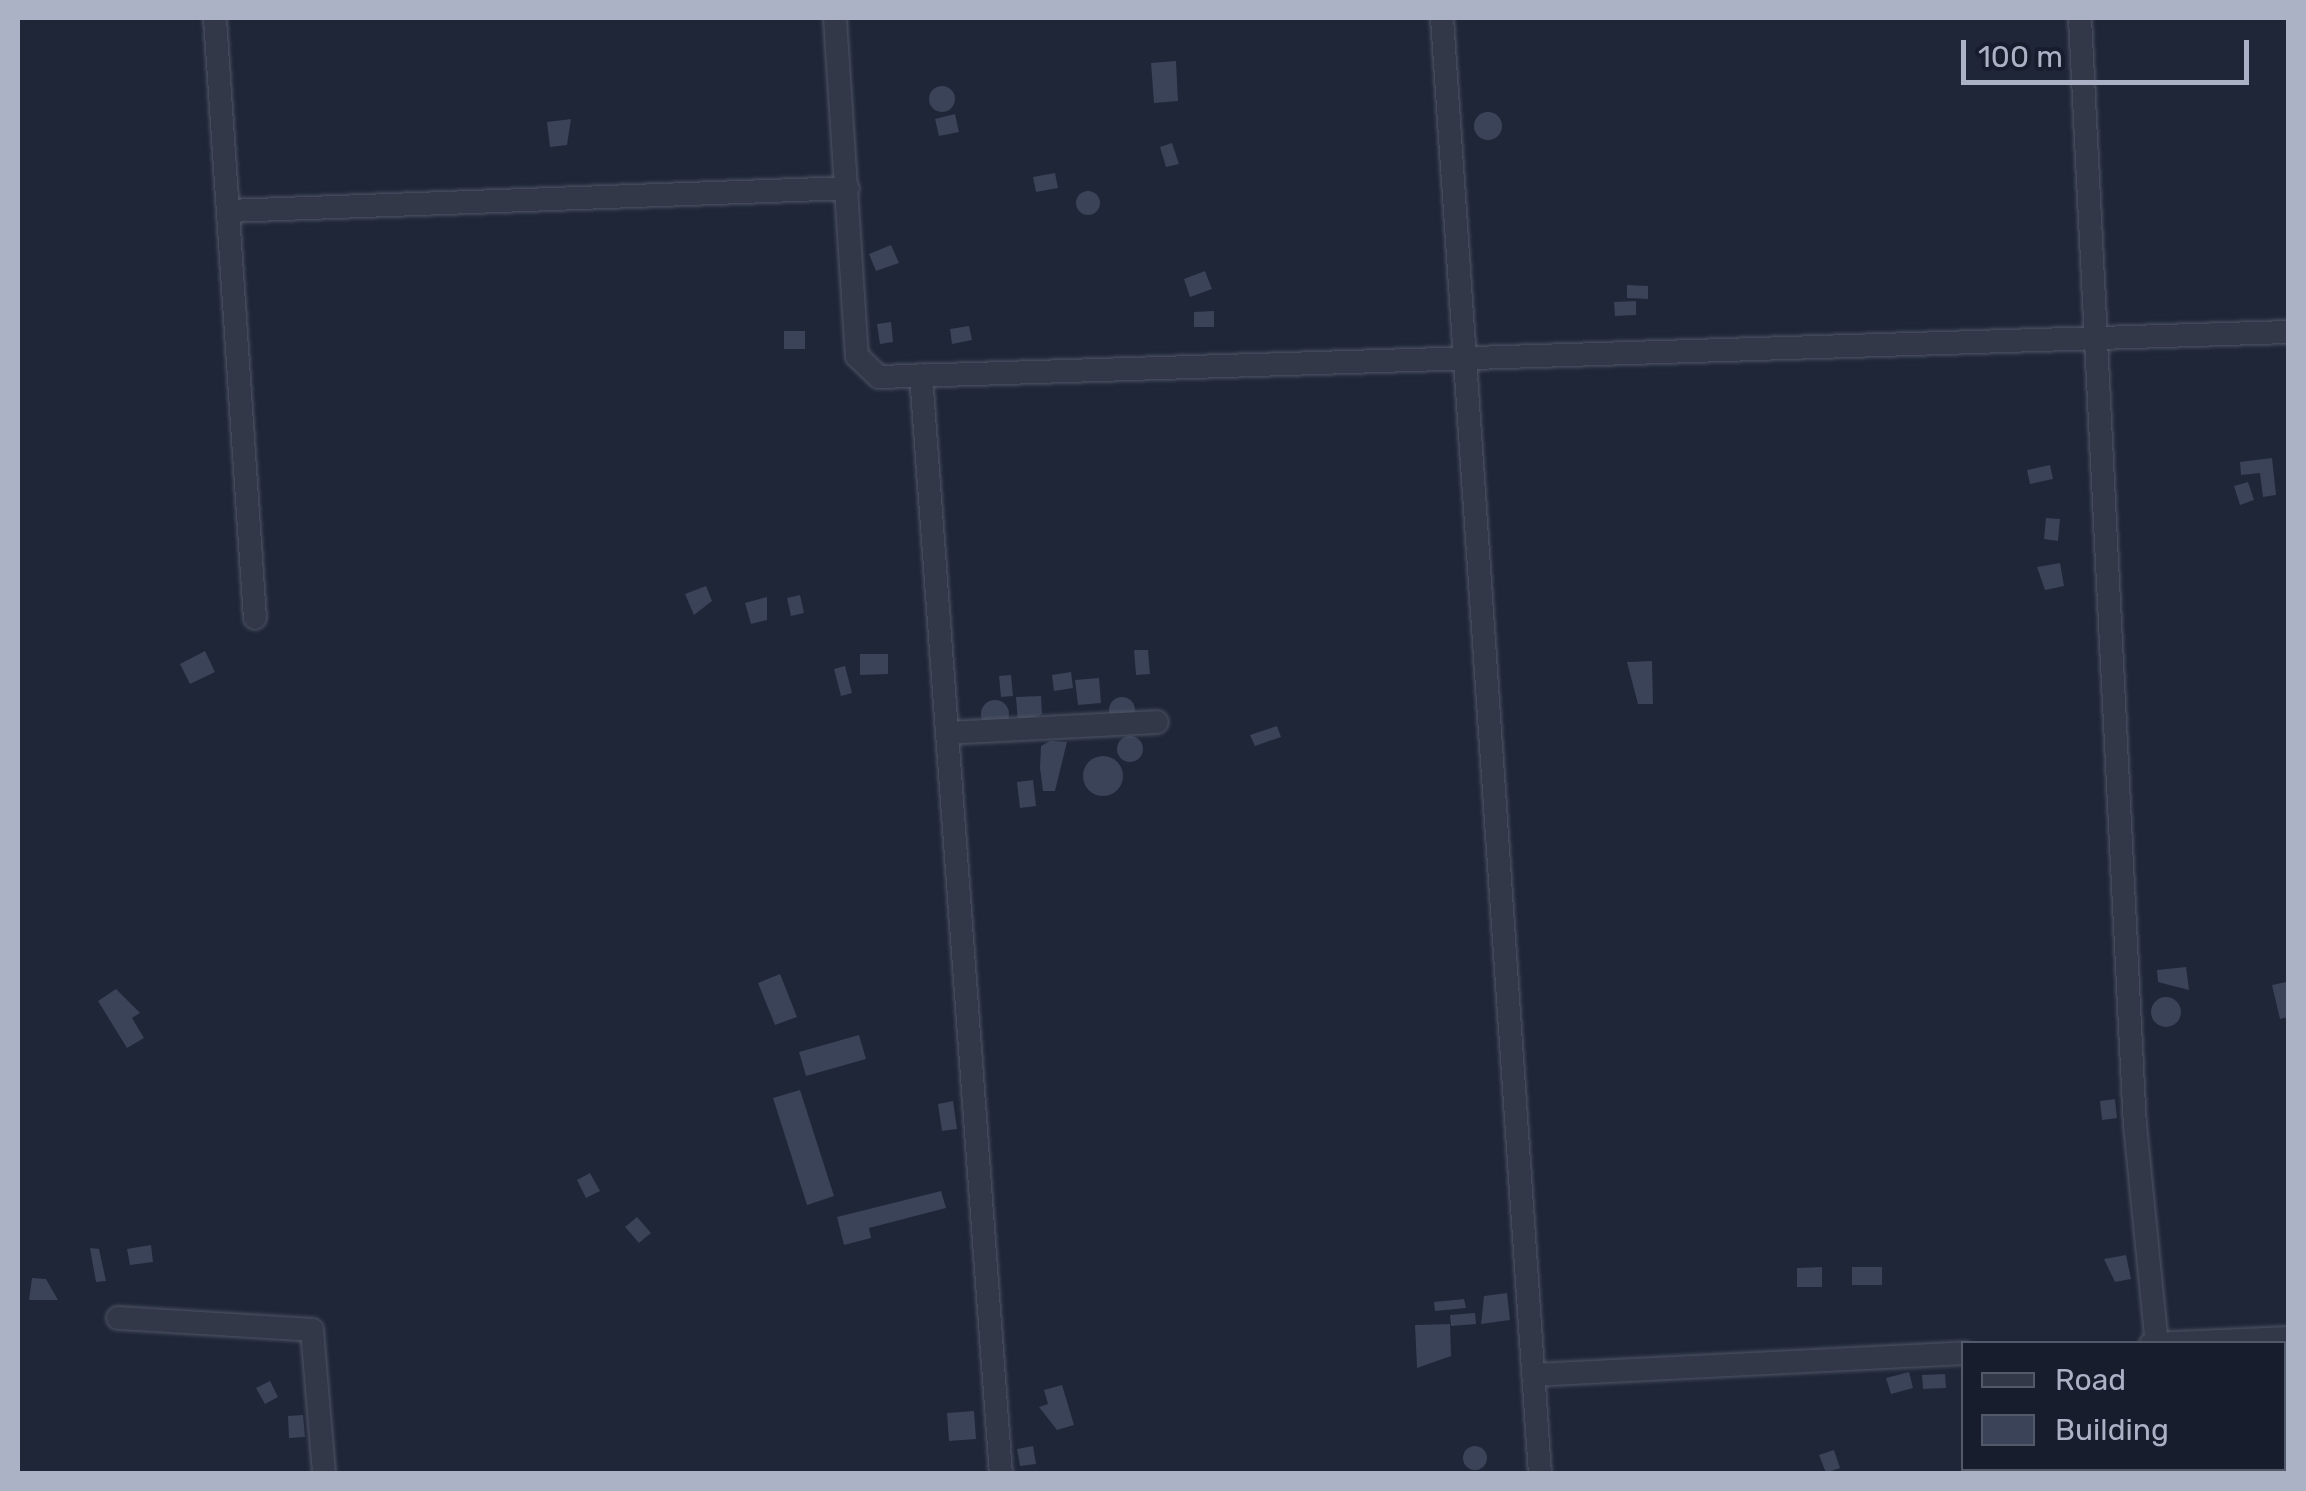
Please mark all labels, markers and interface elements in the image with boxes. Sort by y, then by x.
scale bar [1966,20,2254,82]
text: 100 m [1978,39,2063,75]
legend [1961,1341,2286,1471]
text: Road [2055,1362,2126,1398]
text: Building [2055,1412,2169,1448]

